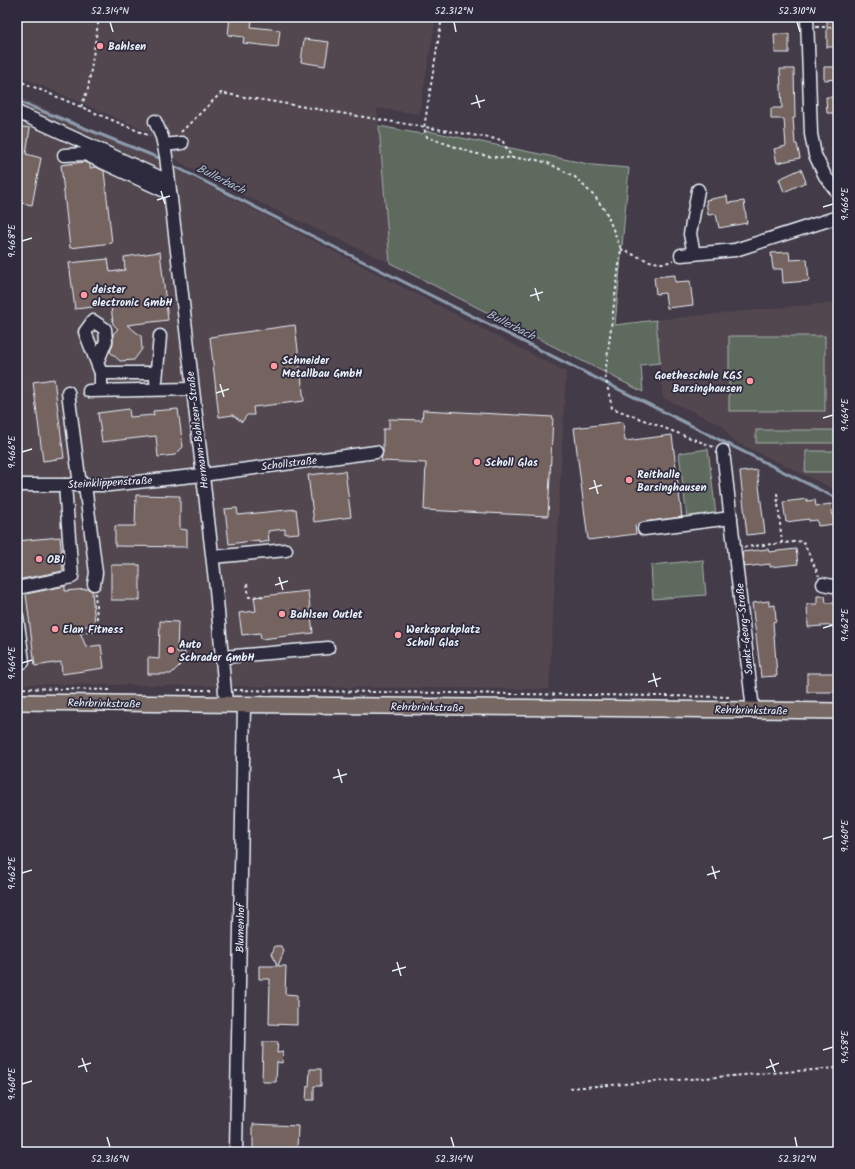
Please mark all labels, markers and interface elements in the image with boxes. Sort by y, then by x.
text: 52.314°N [91,3,129,19]
text: 52.312°N [435,3,473,19]
text: 52.310°N [778,3,816,19]
place label: Bahlsen [108,38,146,56]
marker: Bahlsen [95,41,105,51]
water label: Bullerbach [193,159,250,201]
text: 9.466°E [837,186,853,221]
text: 9.468°E [4,223,20,258]
place label: deister electronic GmbH [92,281,173,312]
marker: deister electronic GmbH [79,290,89,300]
water label: Bullerbach [483,305,540,347]
place label: Schneider Metallbau GmbH [282,352,363,383]
marker: Schneider Metallbau GmbH [269,361,279,371]
place label: Goetheschule KGS Barsinghausen [655,367,743,398]
street label: Hermann-Bahlsen-Straße [182,370,214,490]
marker: Goetheschule KGS Barsinghausen [745,376,755,386]
text: 9.464°E [837,397,853,432]
text: 9.466°E [4,434,20,469]
street label: Schollstraße [260,452,318,476]
place label: Scholl Glas [485,454,539,472]
marker: Scholl Glas [472,457,482,467]
place label: Reithalle Barsinghausen [637,466,707,497]
street label: Steinklippenstraße [67,472,153,494]
marker: Reithalle Barsinghausen [624,475,634,485]
place label: OBI [47,551,65,569]
marker: OBI [34,554,44,564]
street label: Sankt-Georg-Straße [731,582,759,676]
place label: Bahlsen Outlet [290,606,364,624]
text: 9.462°E [837,607,853,642]
marker: Bahlsen Outlet [277,609,287,619]
place label: Elan Fitness [63,621,124,639]
place label: Werksparkplatz Scholl Glas [406,621,480,652]
marker: Elan Fitness [50,624,60,634]
marker: Werksparkplatz Scholl Glas [393,630,403,640]
place label: Auto Schrader GmbH [179,636,255,667]
text: 9.464°E [4,645,20,680]
marker: Auto Schrader GmbH [166,645,176,655]
street label: Rehrbrinkstraße [67,694,141,714]
street label: Rehrbrinkstraße [390,698,464,718]
street label: Rehrbrinkstraße [714,701,788,721]
text: 9.460°E [837,819,853,852]
text: 9.462°E [4,855,20,890]
street label: Blumenhof [232,901,250,953]
text: 9.458°E [837,1029,853,1064]
text: 9.460°E [4,1067,20,1100]
text: 52.316°N [91,1151,129,1167]
text: 52.314°N [435,1151,473,1167]
text: 52.312°N [778,1151,816,1167]

